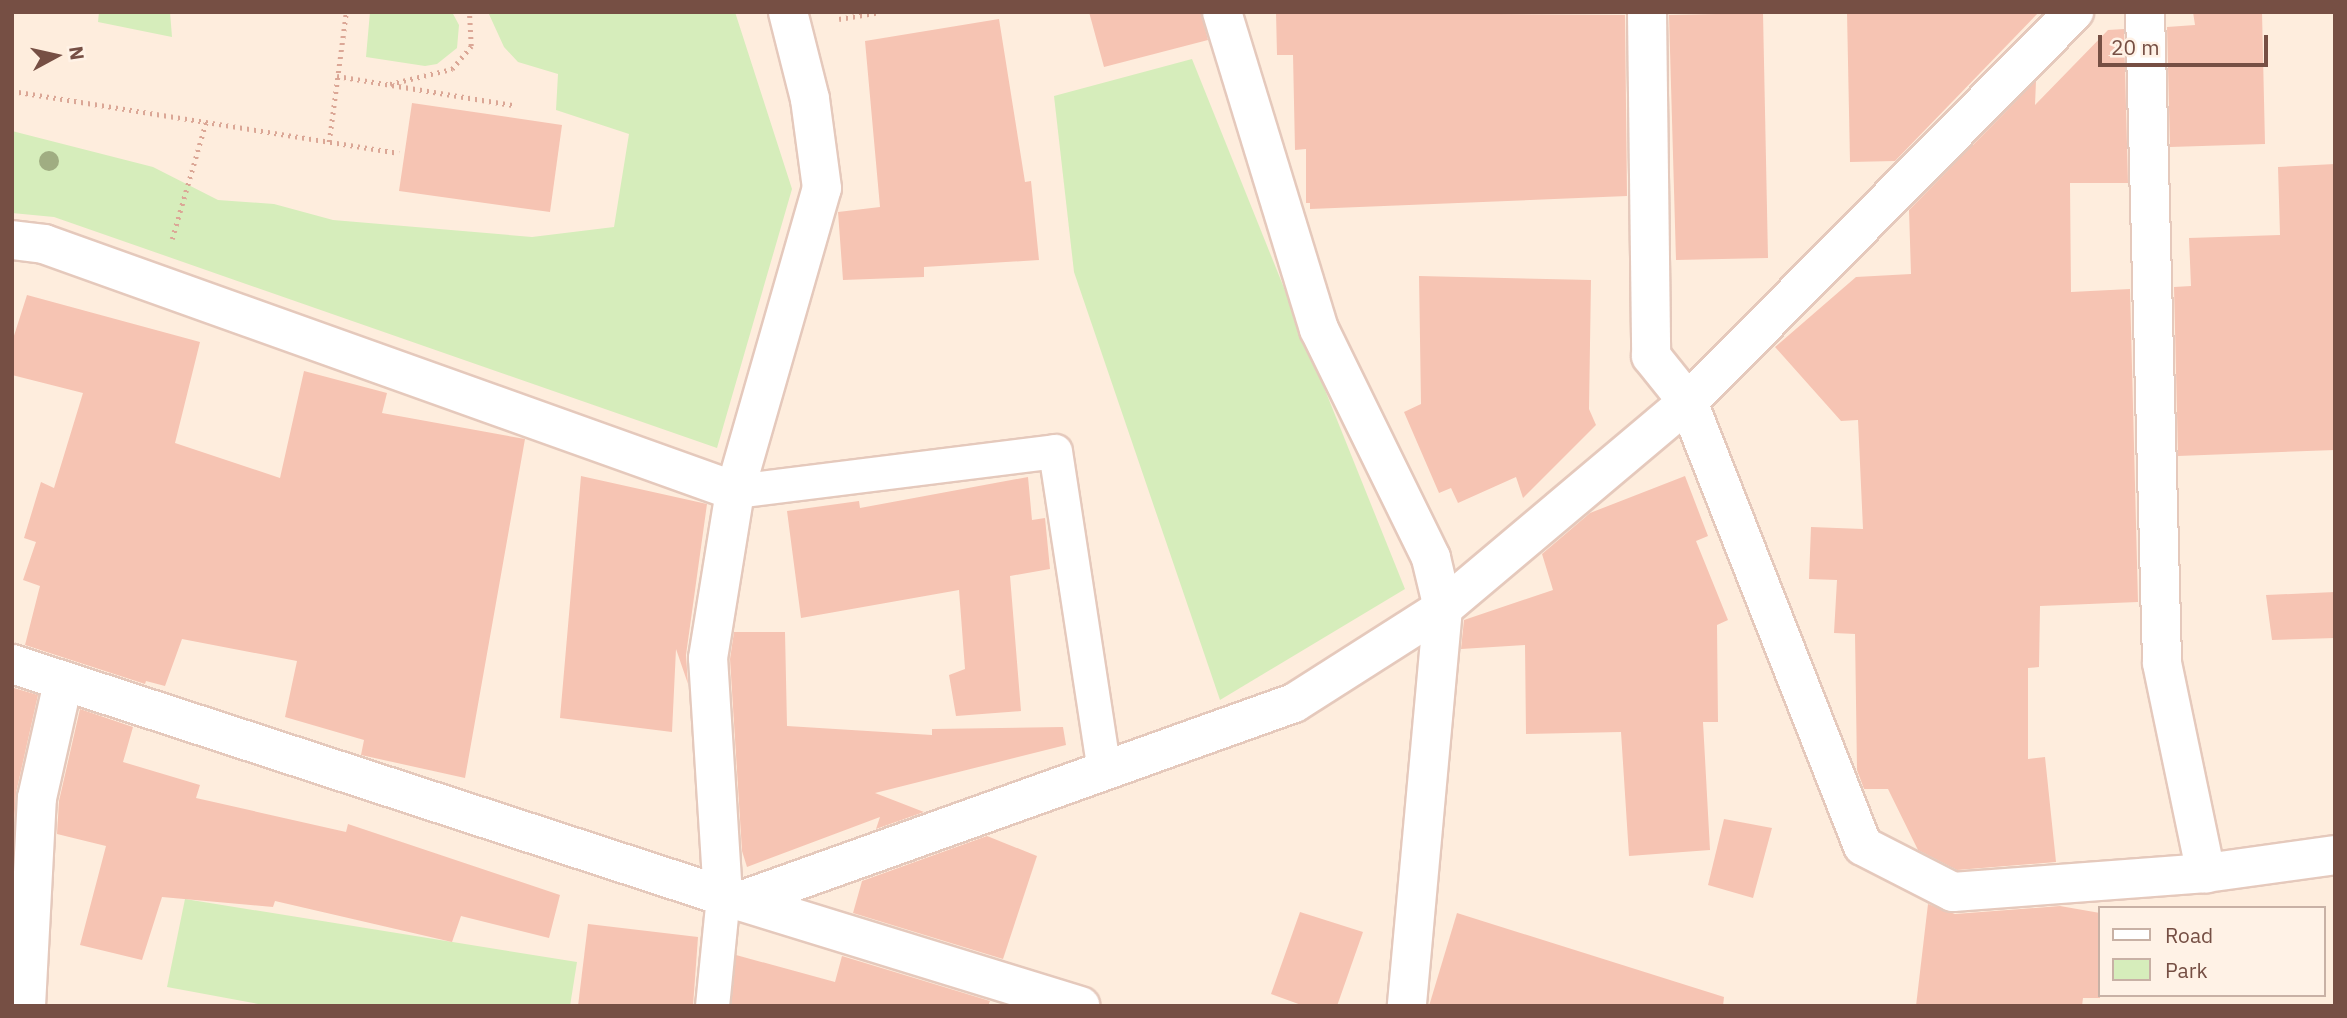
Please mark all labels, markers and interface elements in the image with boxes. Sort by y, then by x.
north arrow [21,21,91,91]
scale bar [2102,21,2272,65]
text: 20 m [2111,33,2160,61]
text: N [64,45,90,62]
legend [2098,906,2326,997]
text: Road [2165,921,2213,949]
text: Park [2165,956,2208,984]

